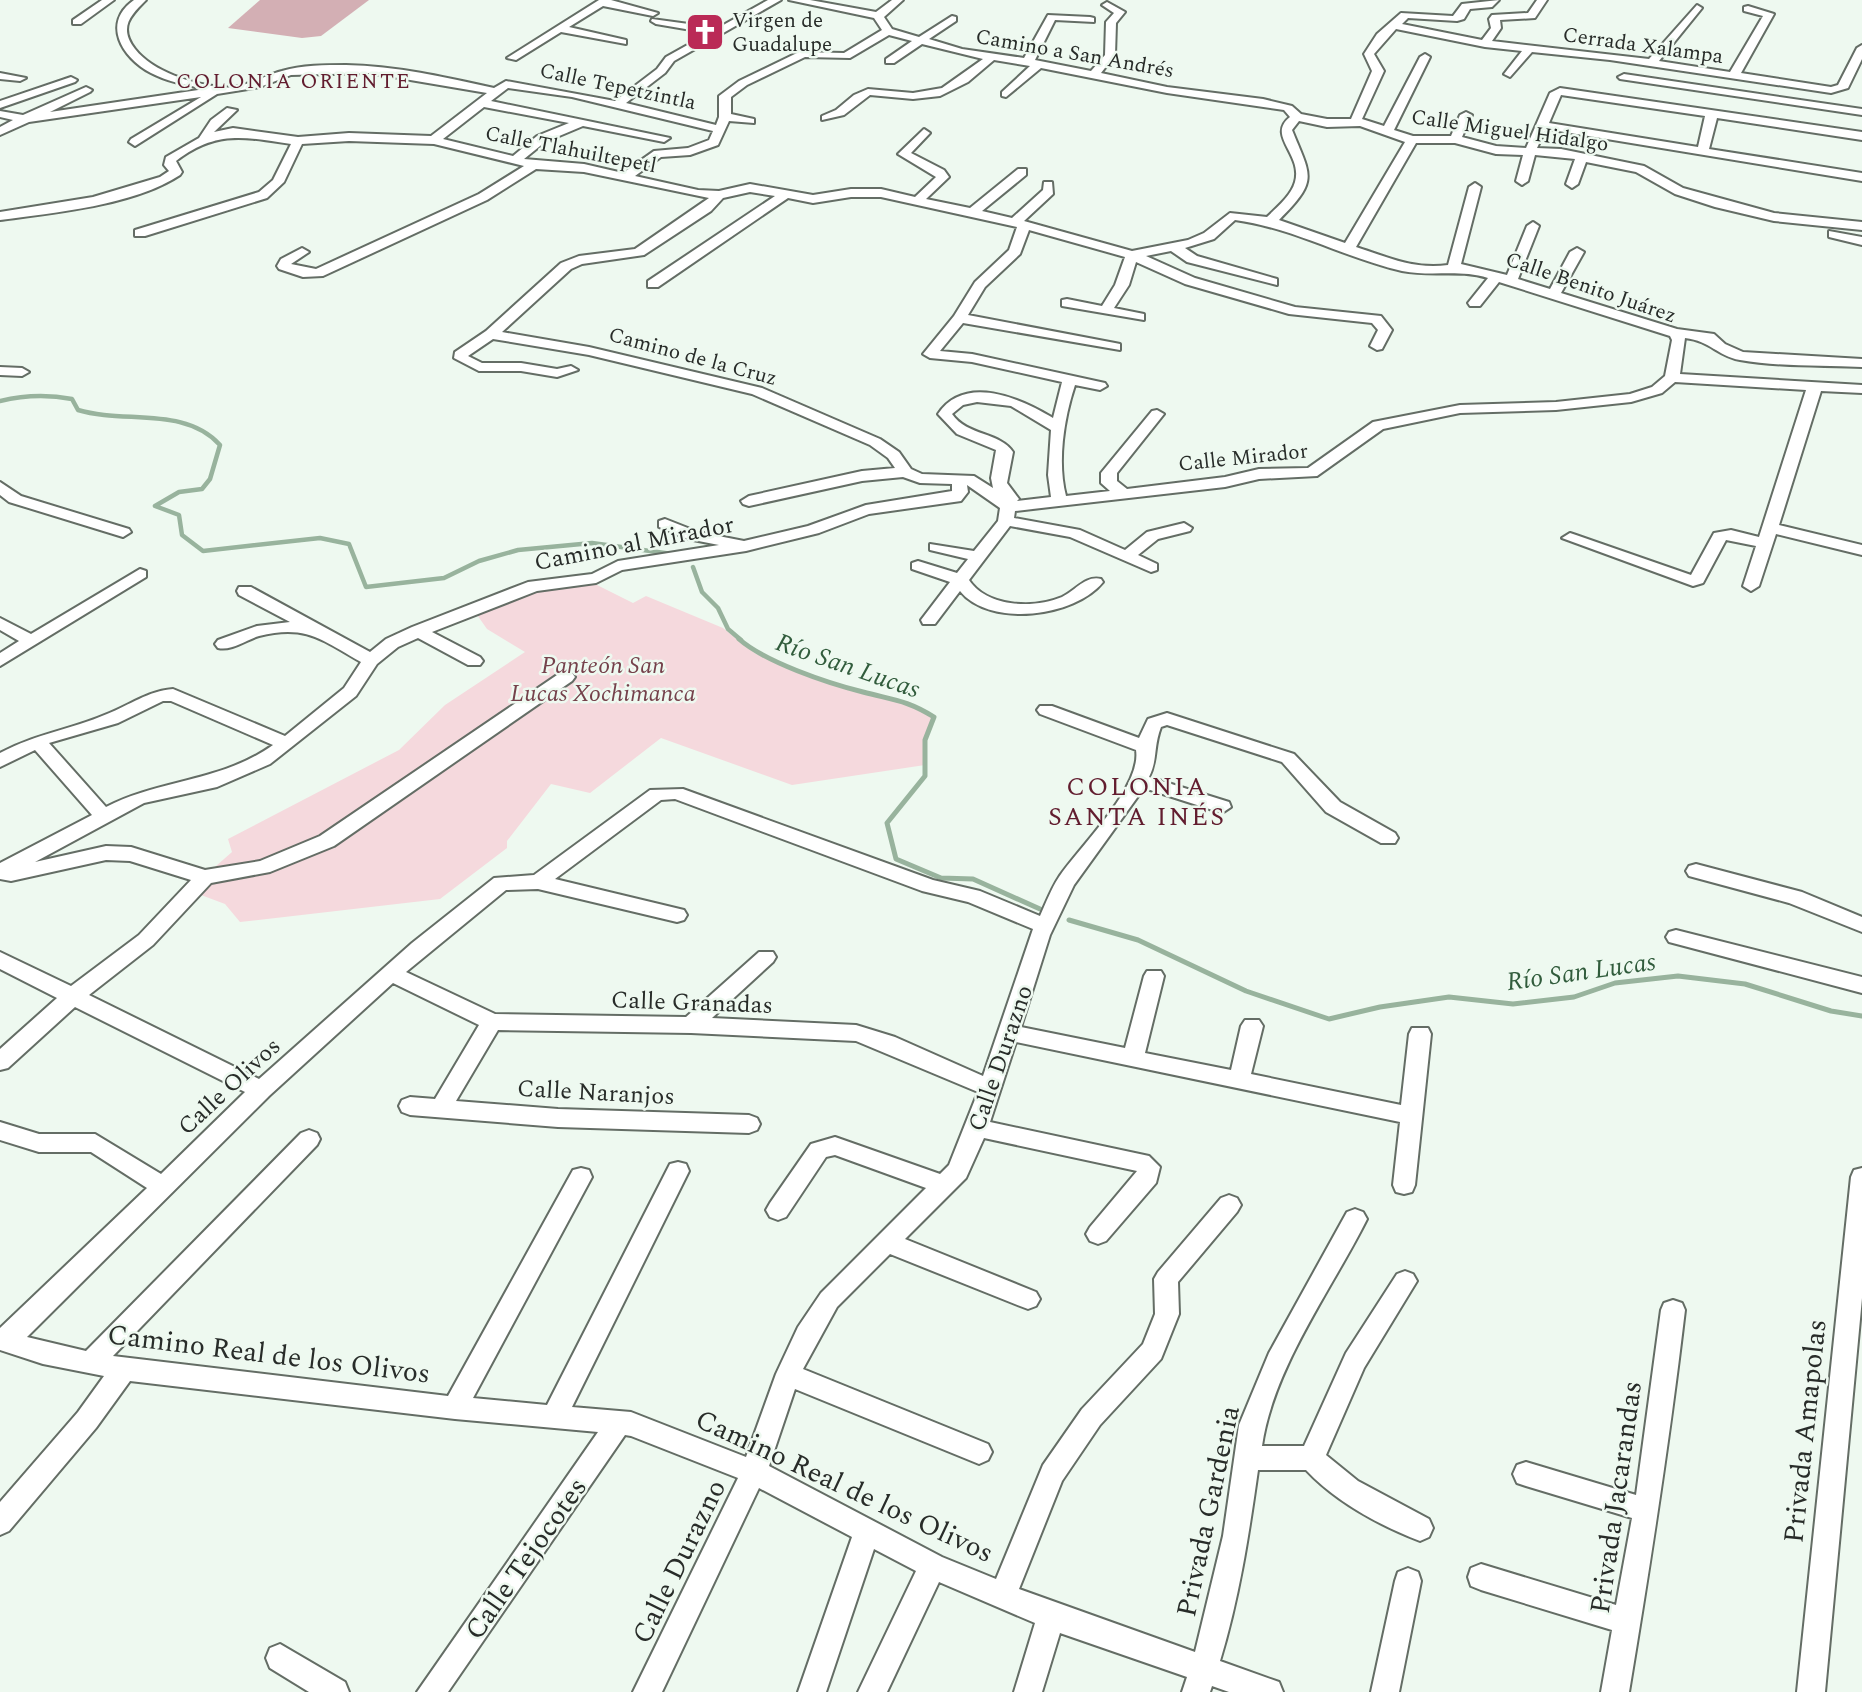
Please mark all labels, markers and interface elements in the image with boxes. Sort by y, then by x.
place label: Virgen de Guadalupe [732,5,832,61]
church icon: Virgen de Guadalupe [684,11,726,53]
street label: Cerrada Xalampa [1560,19,1726,73]
street label: Camino a San Andrés [973,21,1177,87]
street label: Calle Tepetzintla [537,55,700,119]
district label: COLONIA ORIENTE [176,66,412,98]
street label: Calle Miguel Hidalgo [1409,101,1611,161]
street label: Calle Tlahuiltepetl [482,118,659,182]
street label: Calle Benito Juárez [1501,244,1680,332]
street label: Camino de la Cruz [605,319,781,395]
street label: Calle Mirador [1177,435,1309,481]
street label: Camino al Mirador [531,507,737,581]
water label: Río San Lucas [770,623,925,709]
park label: Panteón San Lucas Xochimanca [510,648,696,712]
district label: COLONIA SANTA INÉS [1048,767,1226,837]
water label: Río San Lucas [1504,942,1658,1002]
street label: Calle Durazno [959,980,1043,1136]
street label: Calle Granadas [610,982,773,1024]
street label: Calle Olivos [170,1029,289,1144]
street label: Calle Naranjos [516,1071,676,1115]
street label: Camino Real de los Olivos [105,1313,433,1396]
street label: Privada Amapolas [1772,1317,1839,1545]
street label: Privada Jacarandas [1579,1378,1654,1616]
street label: Camino Real de los Olivos [688,1398,1001,1575]
street label: Privada Gardenia [1165,1401,1252,1621]
street label: Calle Tejocotes [454,1469,598,1649]
street label: Calle Durazno [621,1472,738,1651]

